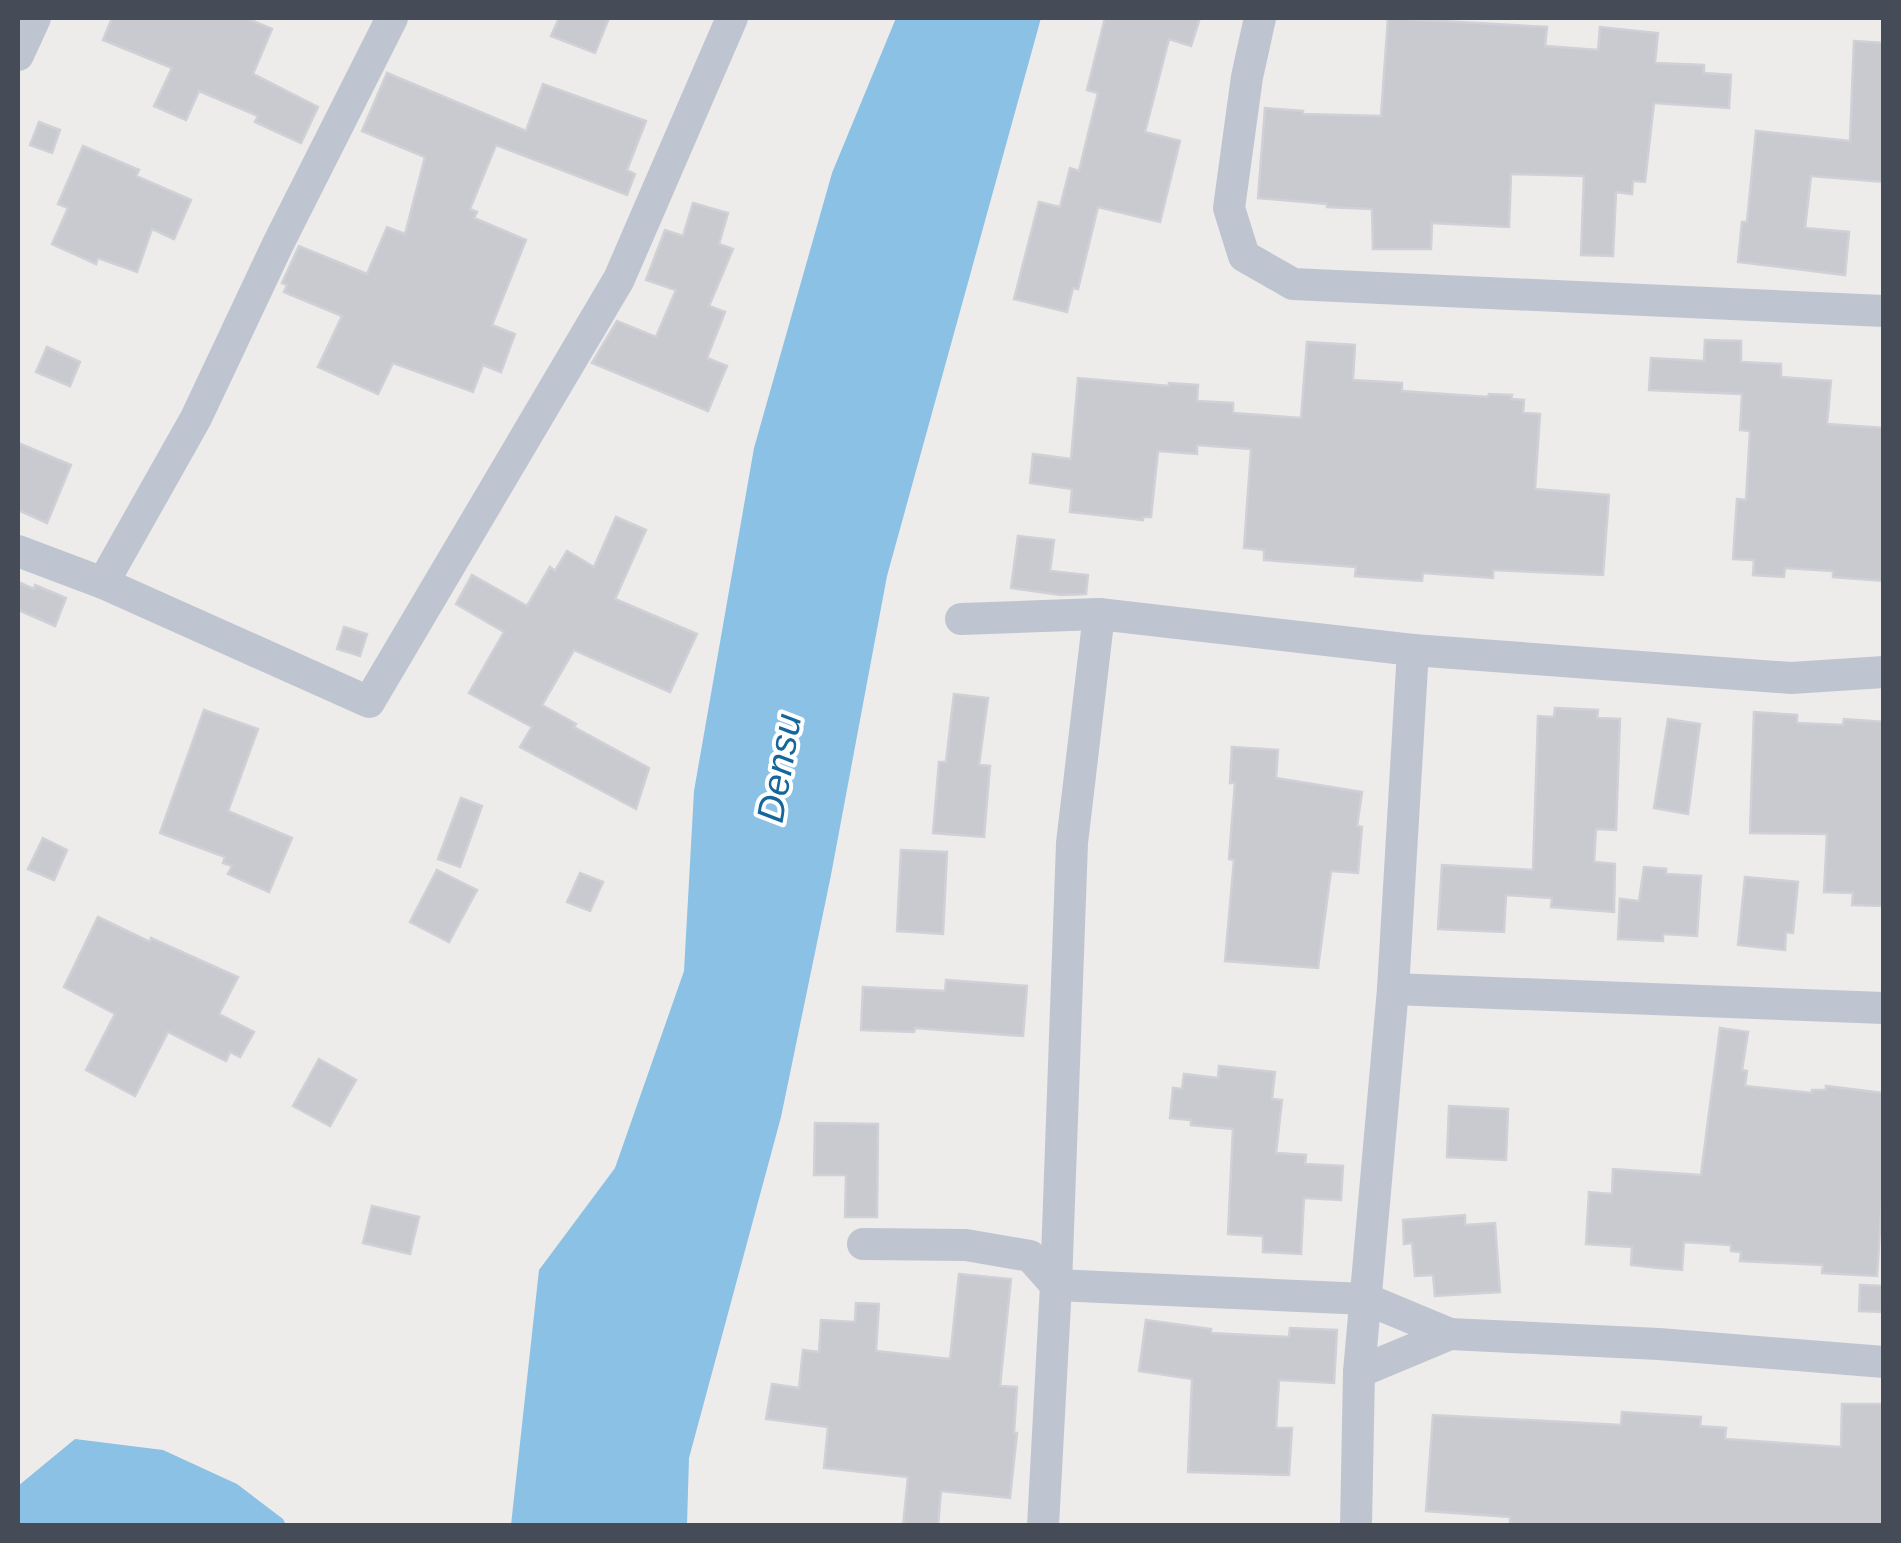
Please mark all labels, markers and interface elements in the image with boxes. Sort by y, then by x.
water label: Densu [749,710,809,826]

